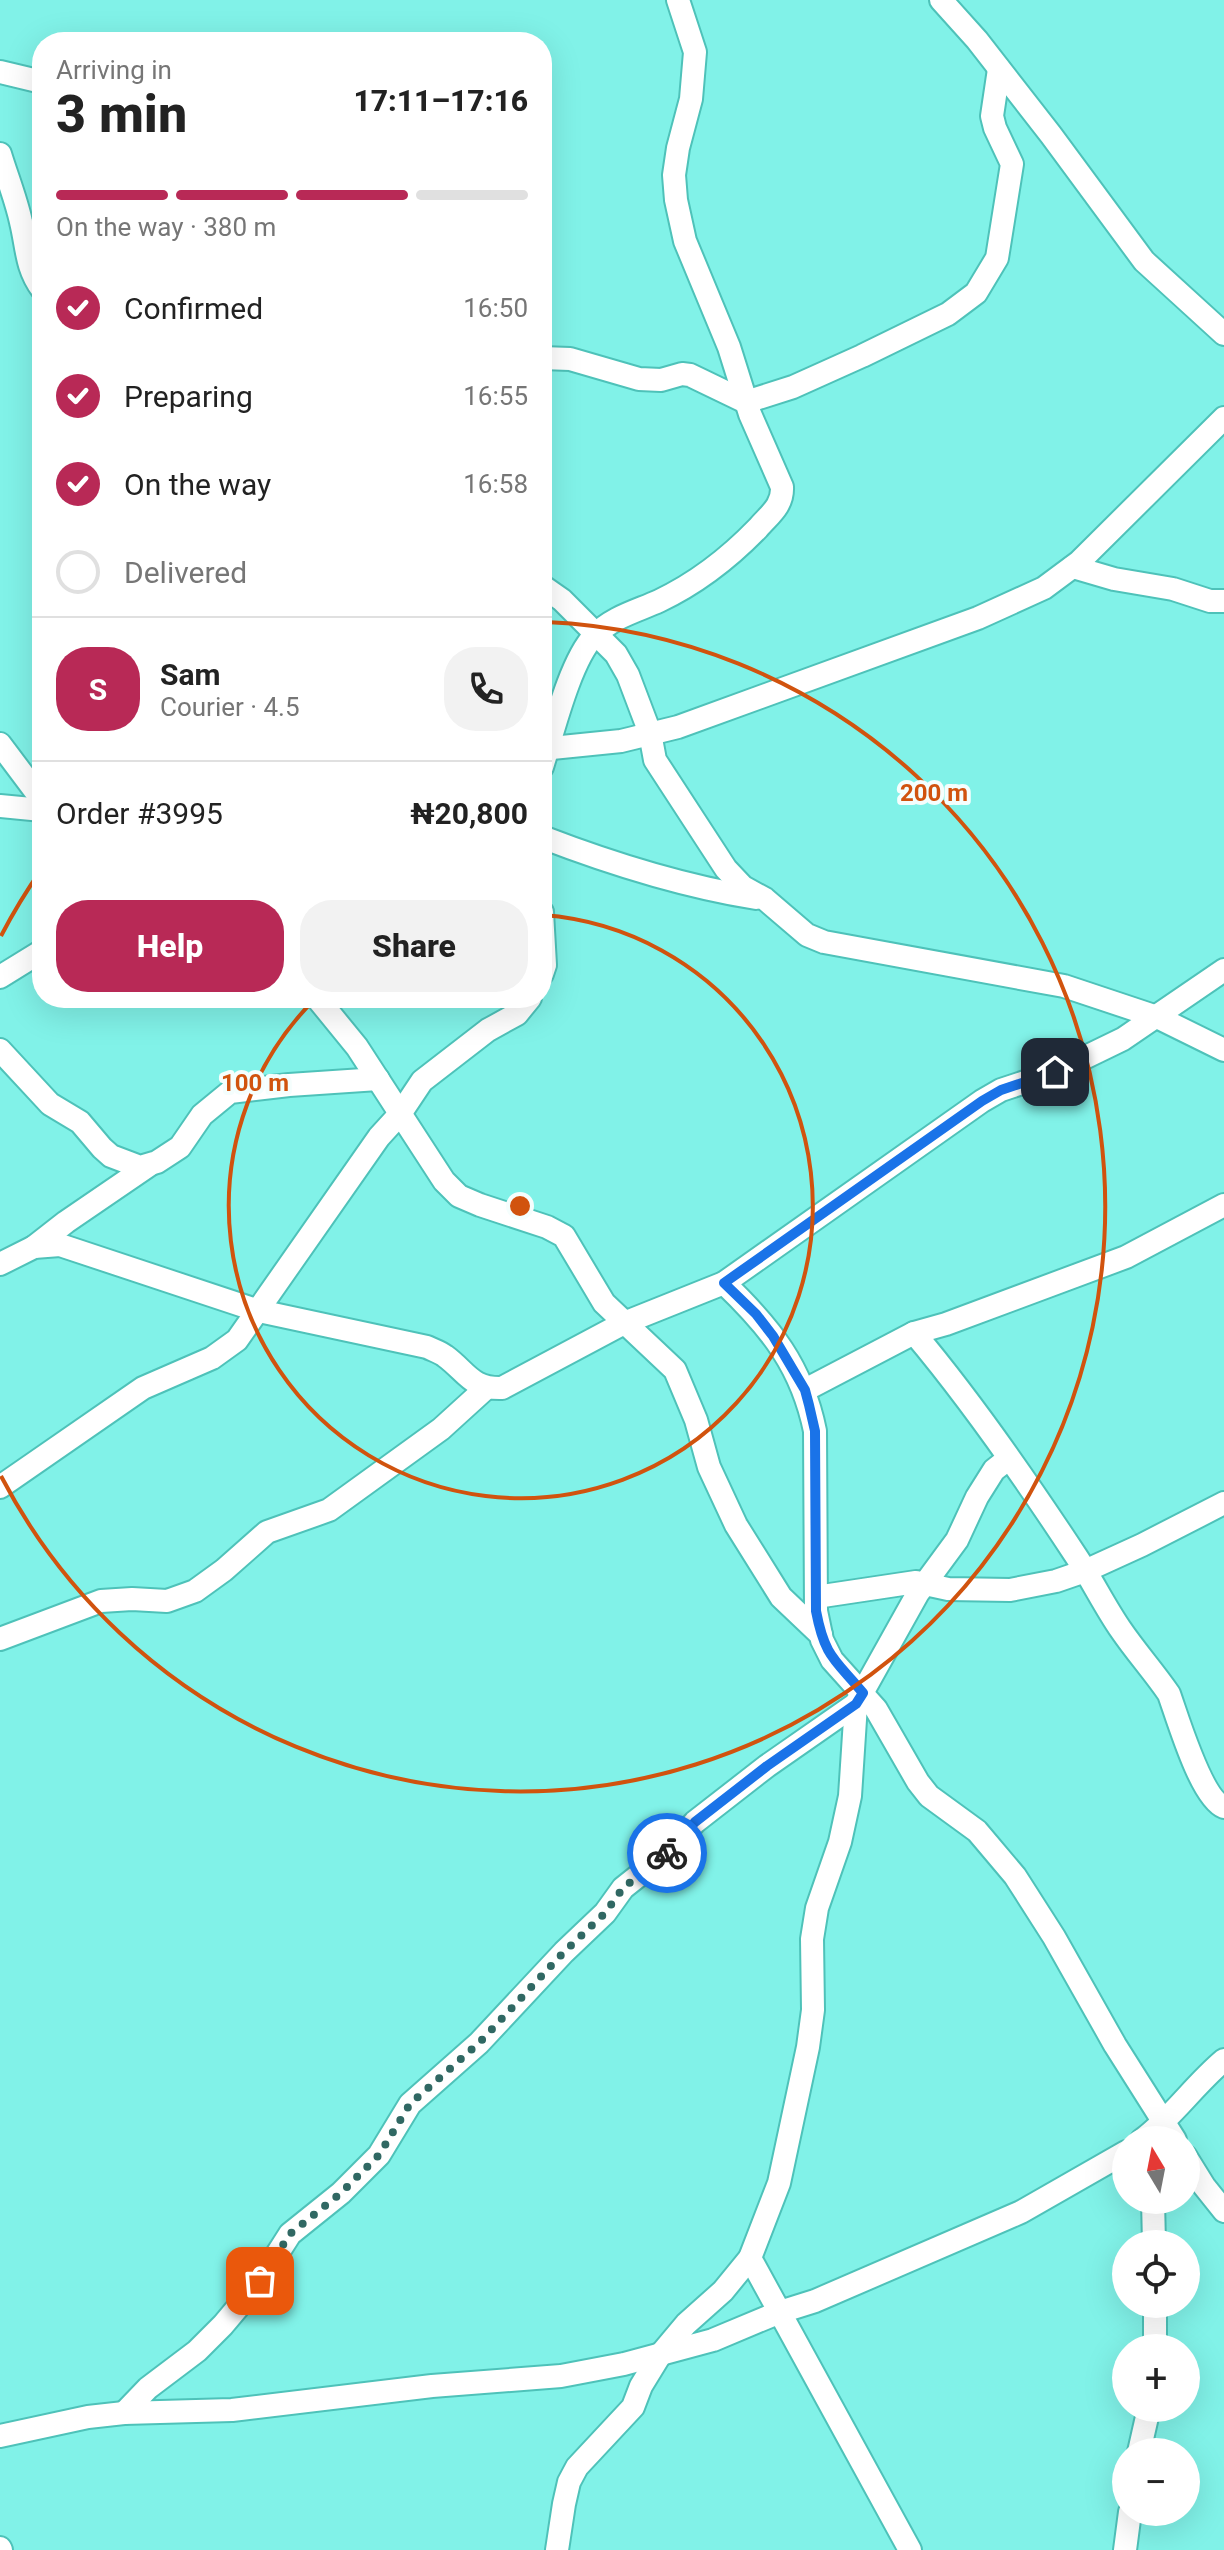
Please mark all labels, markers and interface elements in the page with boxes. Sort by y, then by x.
text: Arriving in [56,55,172,85]
text: 17:11–17:16 [353,83,528,118]
text: 3 min [56,84,187,145]
text: On the way · 380 m [56,212,276,242]
icon: check [56,286,100,330]
text: Confirmed [124,291,263,326]
text: 16:50 [463,293,528,323]
icon: check [56,374,100,418]
text: Preparing [124,379,253,414]
text: 16:55 [463,381,528,411]
icon: check [56,462,100,506]
text: On the way [124,467,271,502]
text: 16:58 [463,469,528,499]
text: Delivered [124,555,247,590]
button: phone [444,647,528,731]
text: Sam [160,657,221,692]
text: S [89,672,107,707]
text: Courier · 4.5 [160,692,300,722]
text: 200 m [900,779,968,807]
text: Order #3995 [56,796,223,831]
text: ₦20,800 [410,796,528,831]
button: Help [56,900,284,992]
button: Share [300,900,528,992]
pin [1021,1038,1089,1106]
icon: home [1033,1050,1077,1094]
text: 100 m [221,1069,289,1097]
centre of rings [506,1192,534,1220]
courier [627,1813,707,1893]
icon: bike [645,1831,689,1875]
north arrow [1112,2126,1200,2214]
map controls [1112,2126,1200,2526]
button: locate [1112,2230,1200,2318]
pin [226,2247,294,2315]
icon: bag [238,2259,282,2303]
button: + [1112,2334,1200,2422]
button: − [1112,2438,1200,2526]

